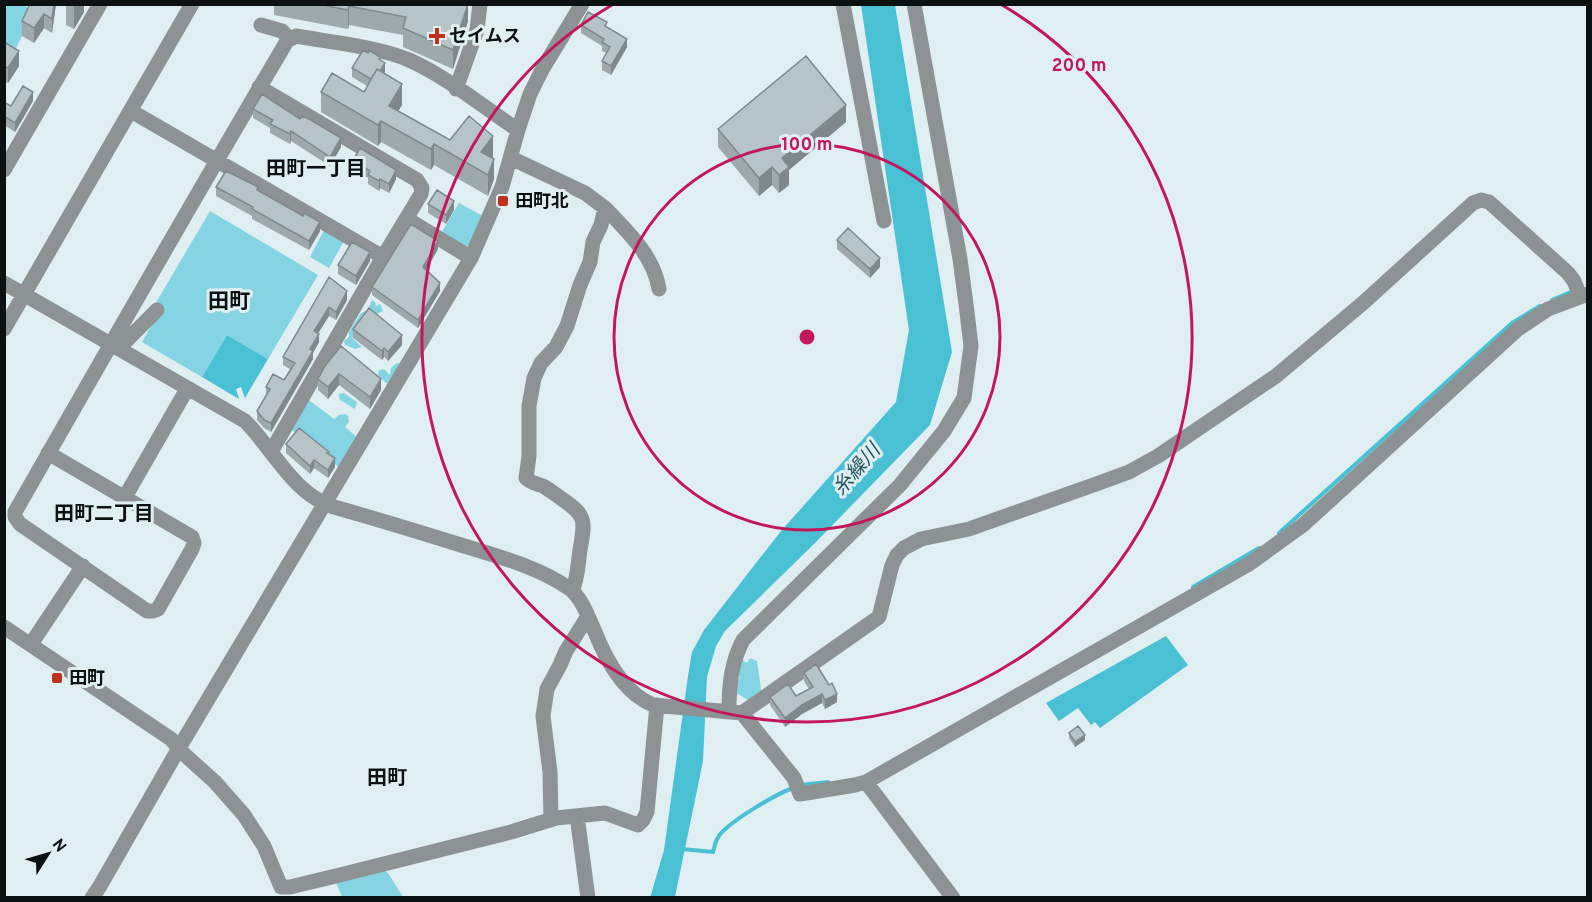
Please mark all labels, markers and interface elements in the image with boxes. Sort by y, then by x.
place label: セイムス [449,26,521,49]
marker: セイムス [430,29,444,43]
text: 200 m [1051,55,1107,78]
text: 100 m [781,134,833,157]
district label: 田町一丁目 [266,157,366,183]
place label: 田町北 [515,191,569,214]
marker: 田町北 [496,194,510,208]
district label: 田町 [208,289,250,316]
centre of rings [797,327,817,347]
water label: 糸繰川 [828,438,888,501]
district label: 田町二丁目 [54,502,154,528]
place label: 田町 [69,668,105,691]
marker: 田町 [50,671,64,685]
district label: 田町 [367,766,407,792]
north arrow [18,824,78,884]
text: N [47,836,70,857]

